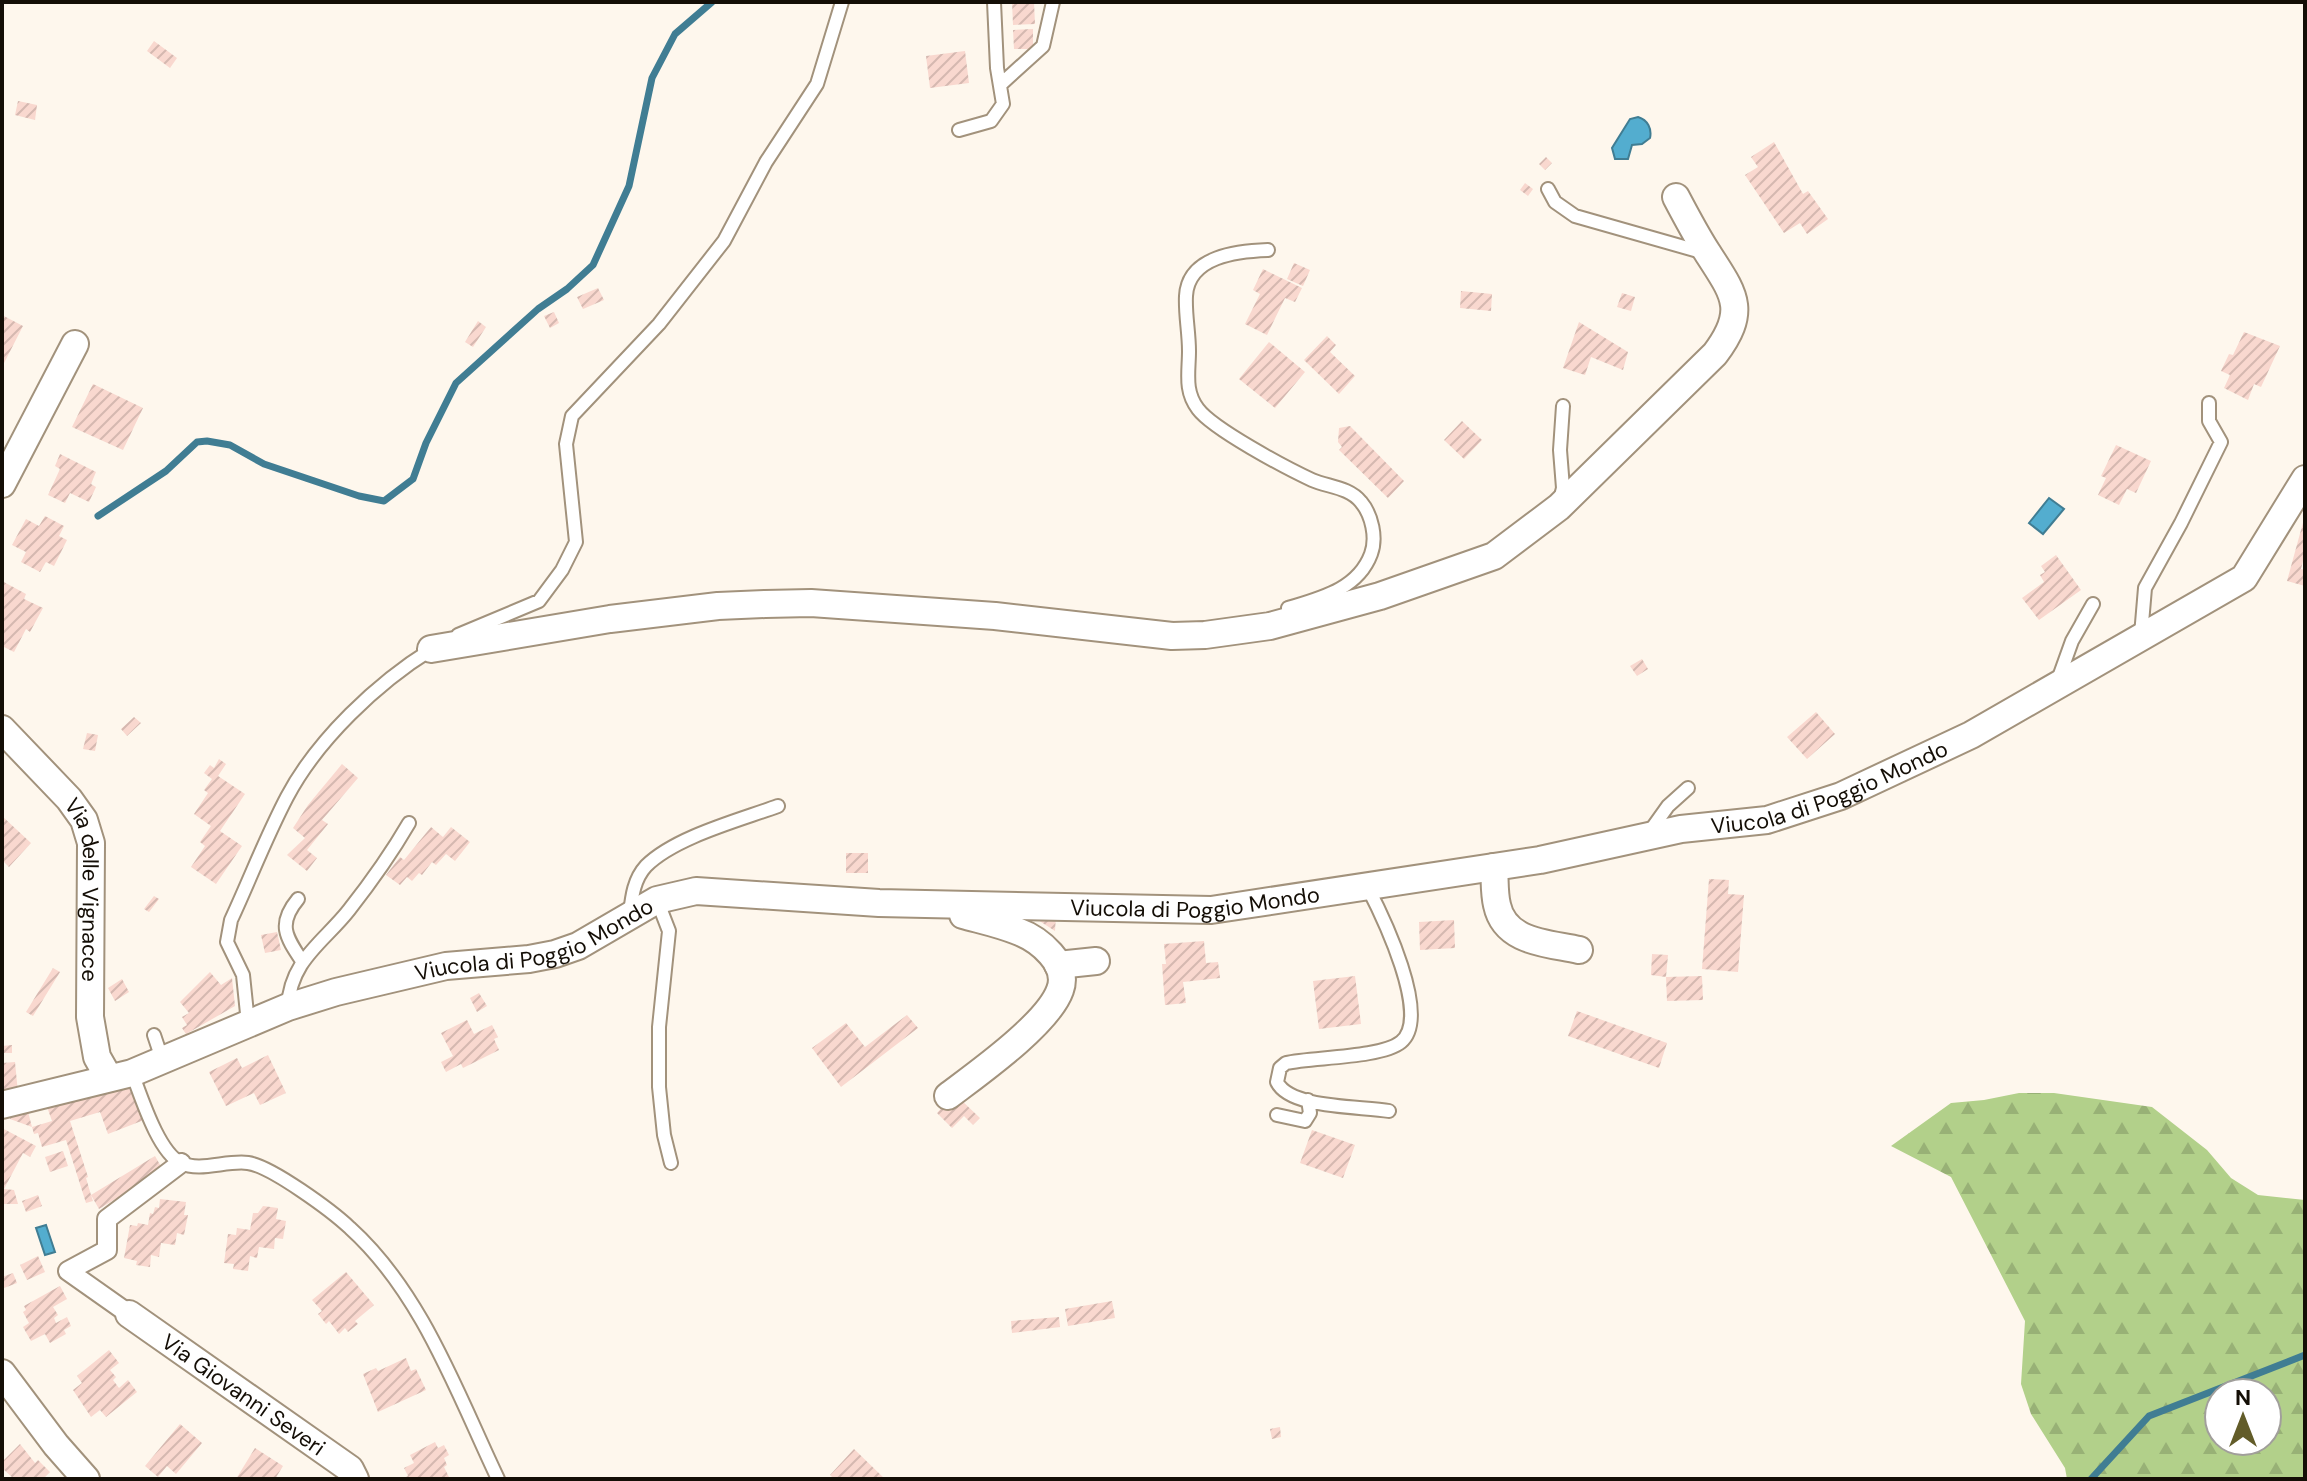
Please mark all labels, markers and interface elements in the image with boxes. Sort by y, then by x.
street label: Viucola di Poggio Mondo [1709,734,1953,841]
street label: Via delle Vignacce [58,792,105,982]
street label: Viucola di Poggio Mondo [1070,880,1322,925]
street label: Viucola di Poggio Mondo [412,891,659,988]
street label: Via Giovanni Severi [156,1327,331,1462]
north arrow [2203,1377,2283,1457]
text: N [2235,1383,2251,1412]

